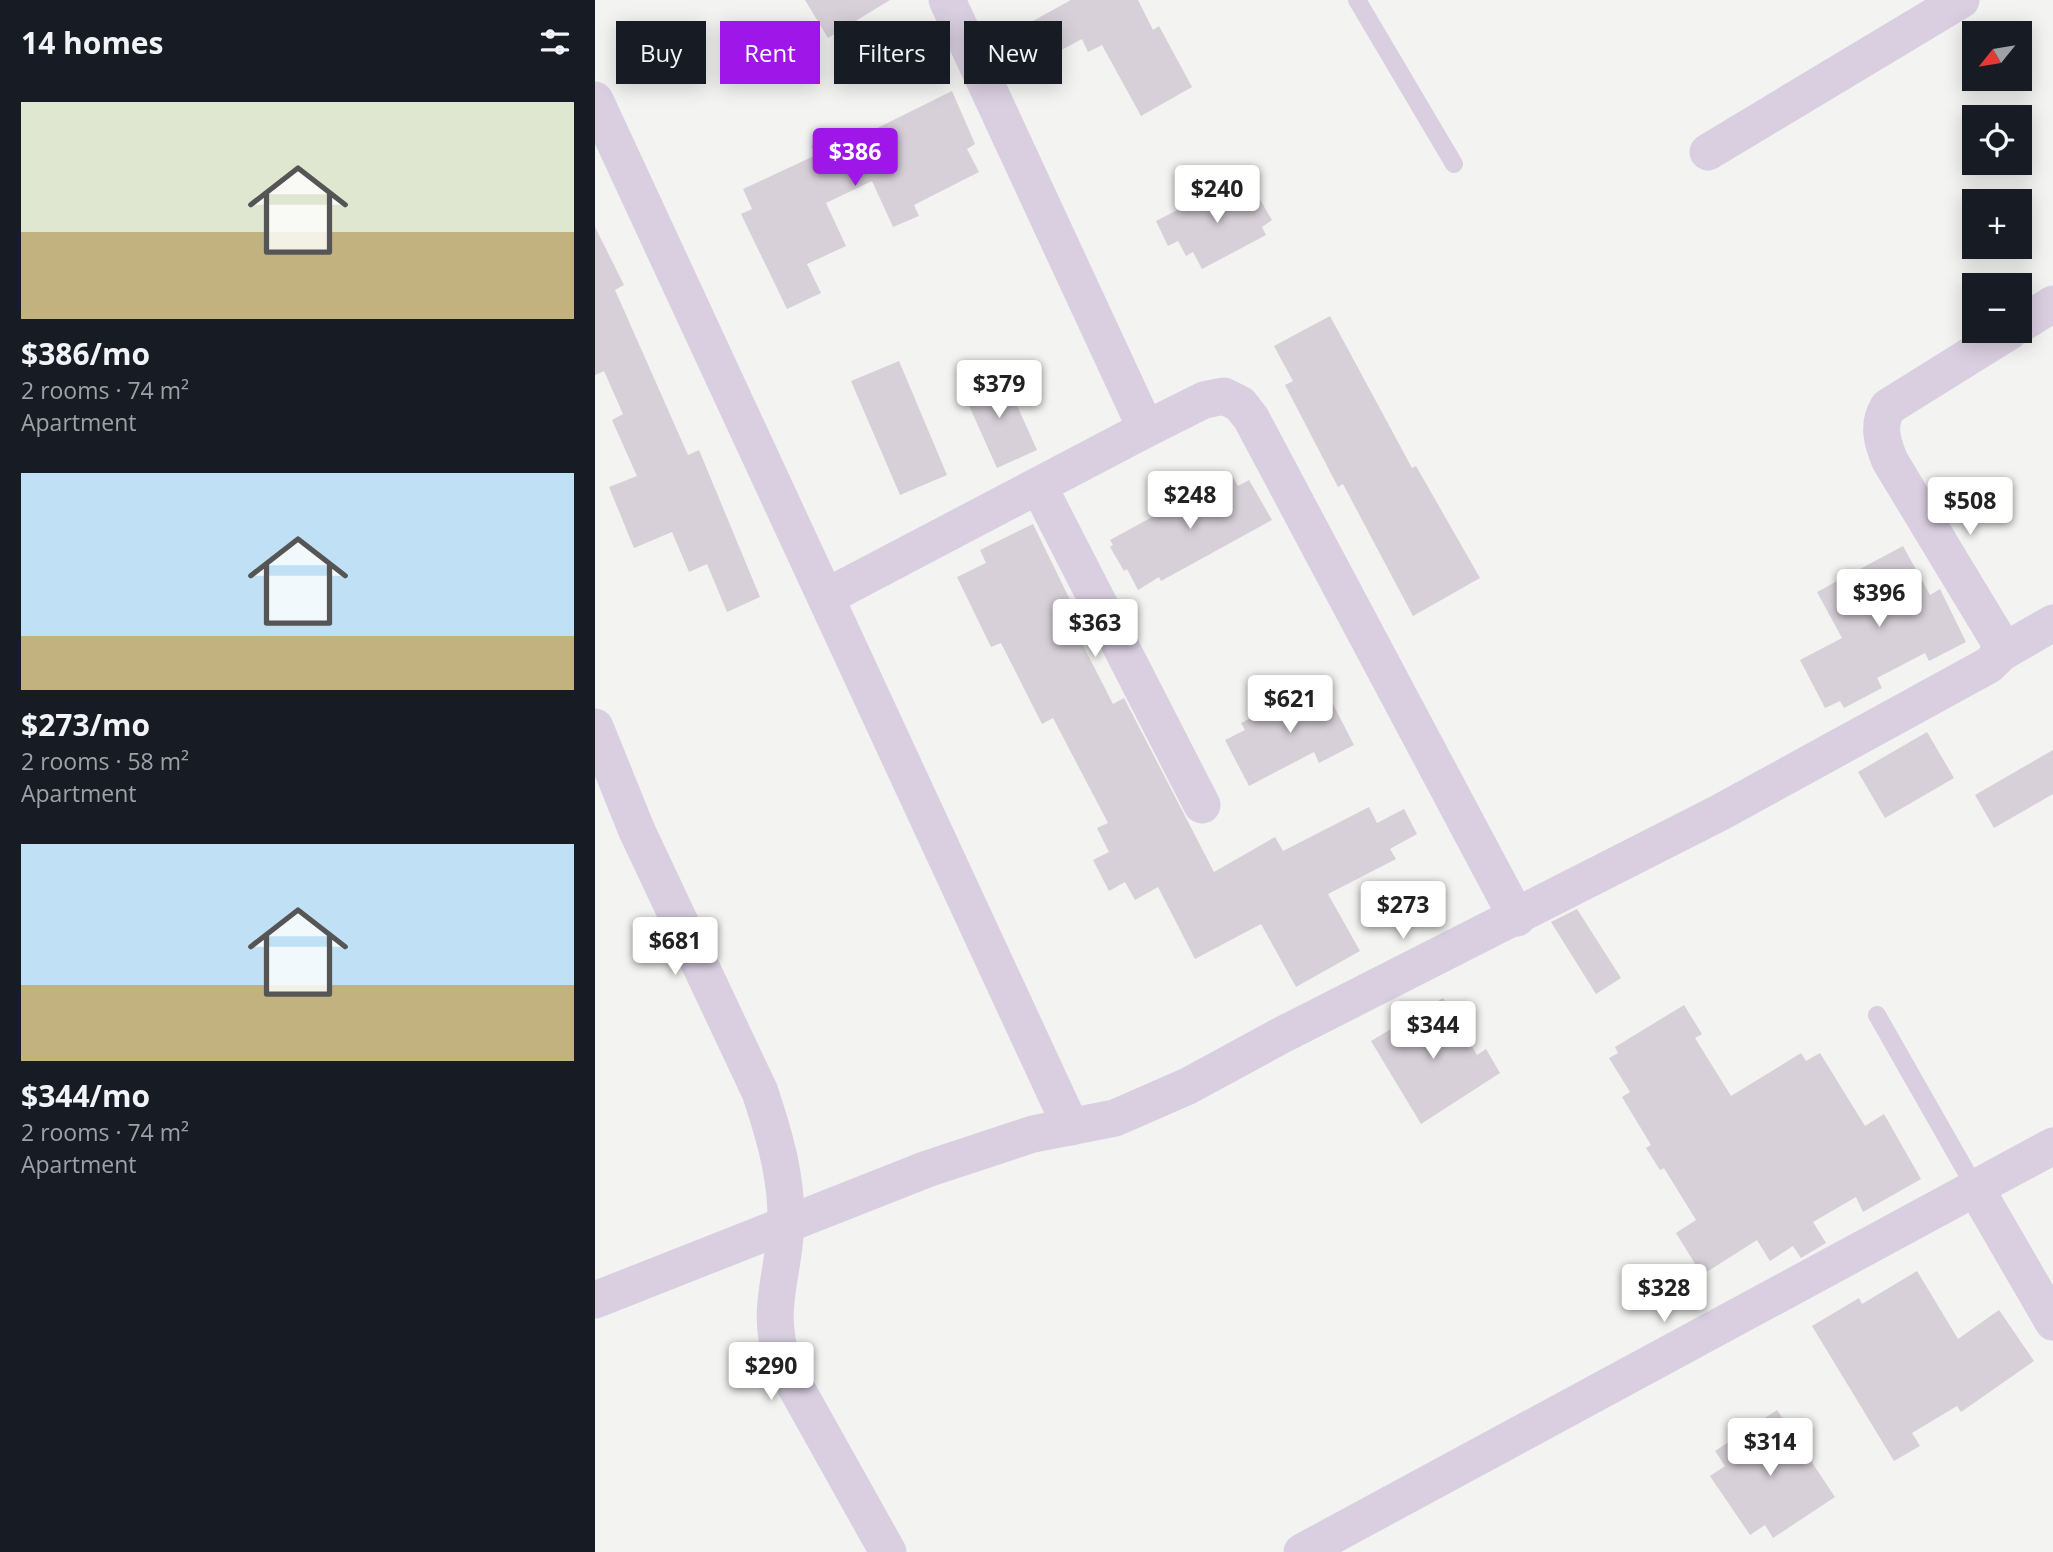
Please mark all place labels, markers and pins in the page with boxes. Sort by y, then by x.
pin: $386 [814,128,896,188]
pin: $240 [1176,166,1258,225]
pin: $379 [958,360,1040,420]
pin: $248 [1149,472,1231,531]
pin: $508 [1929,477,2011,537]
pin: $396 [1838,570,1920,629]
pin: $363 [1054,600,1136,659]
pin: $621 [1249,676,1331,735]
pin: $273 [1362,881,1444,941]
pin: $681 [634,918,716,977]
pin: $344 [1392,1002,1474,1061]
pin: $328 [1623,1264,1705,1324]
pin: $290 [730,1342,812,1402]
pin: $314 [1729,1418,1811,1478]

